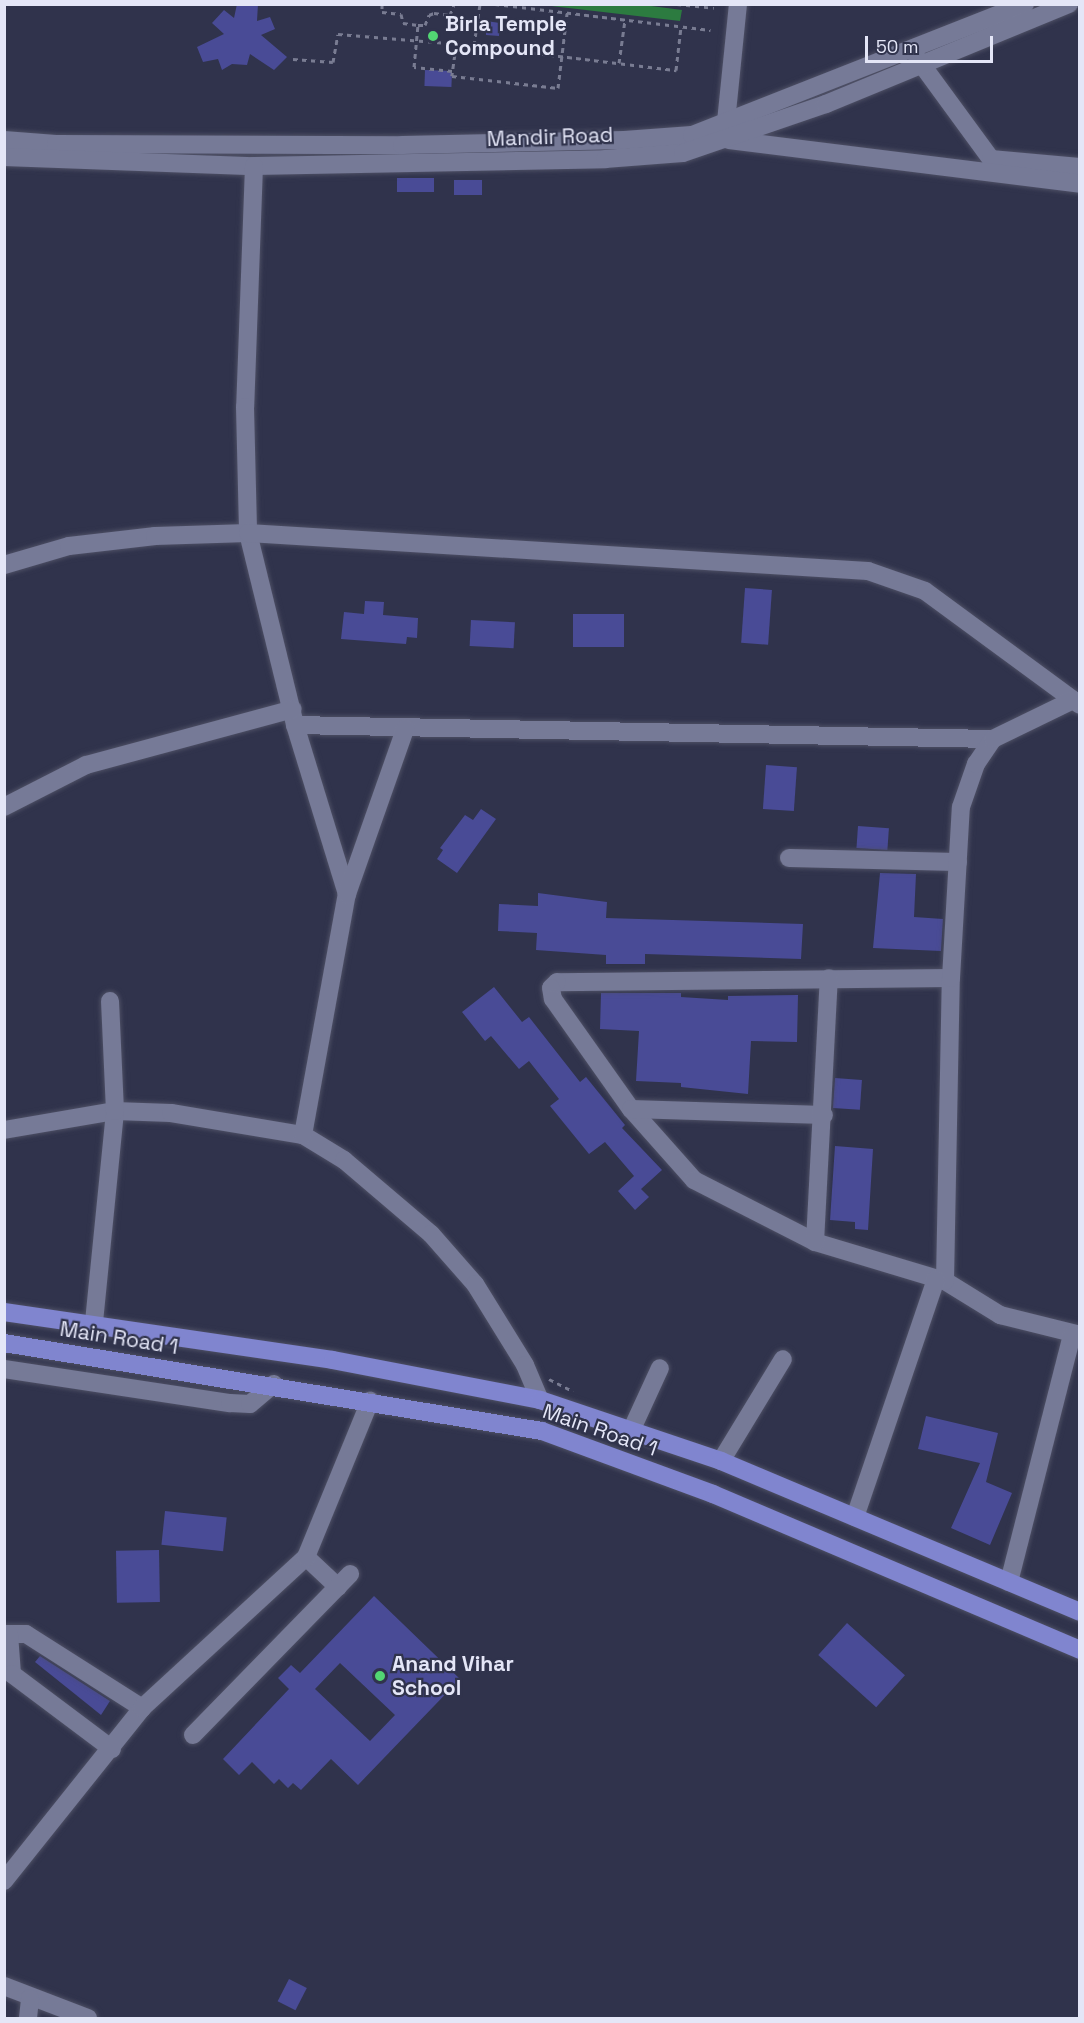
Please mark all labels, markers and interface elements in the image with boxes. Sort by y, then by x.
place label: Birla Temple Compound [445,11,567,61]
scale bar [868,24,996,62]
marker: Birla Temple Compound [426,29,440,43]
text: 50 m [876,35,918,58]
street label: Mandir Road [486,122,614,152]
street label: Main Road 1 [58,1316,180,1360]
street label: Main Road 1 [539,1399,661,1461]
place label: Anand Vihar School [392,1651,514,1701]
marker: Anand Vihar School [373,1669,387,1683]

